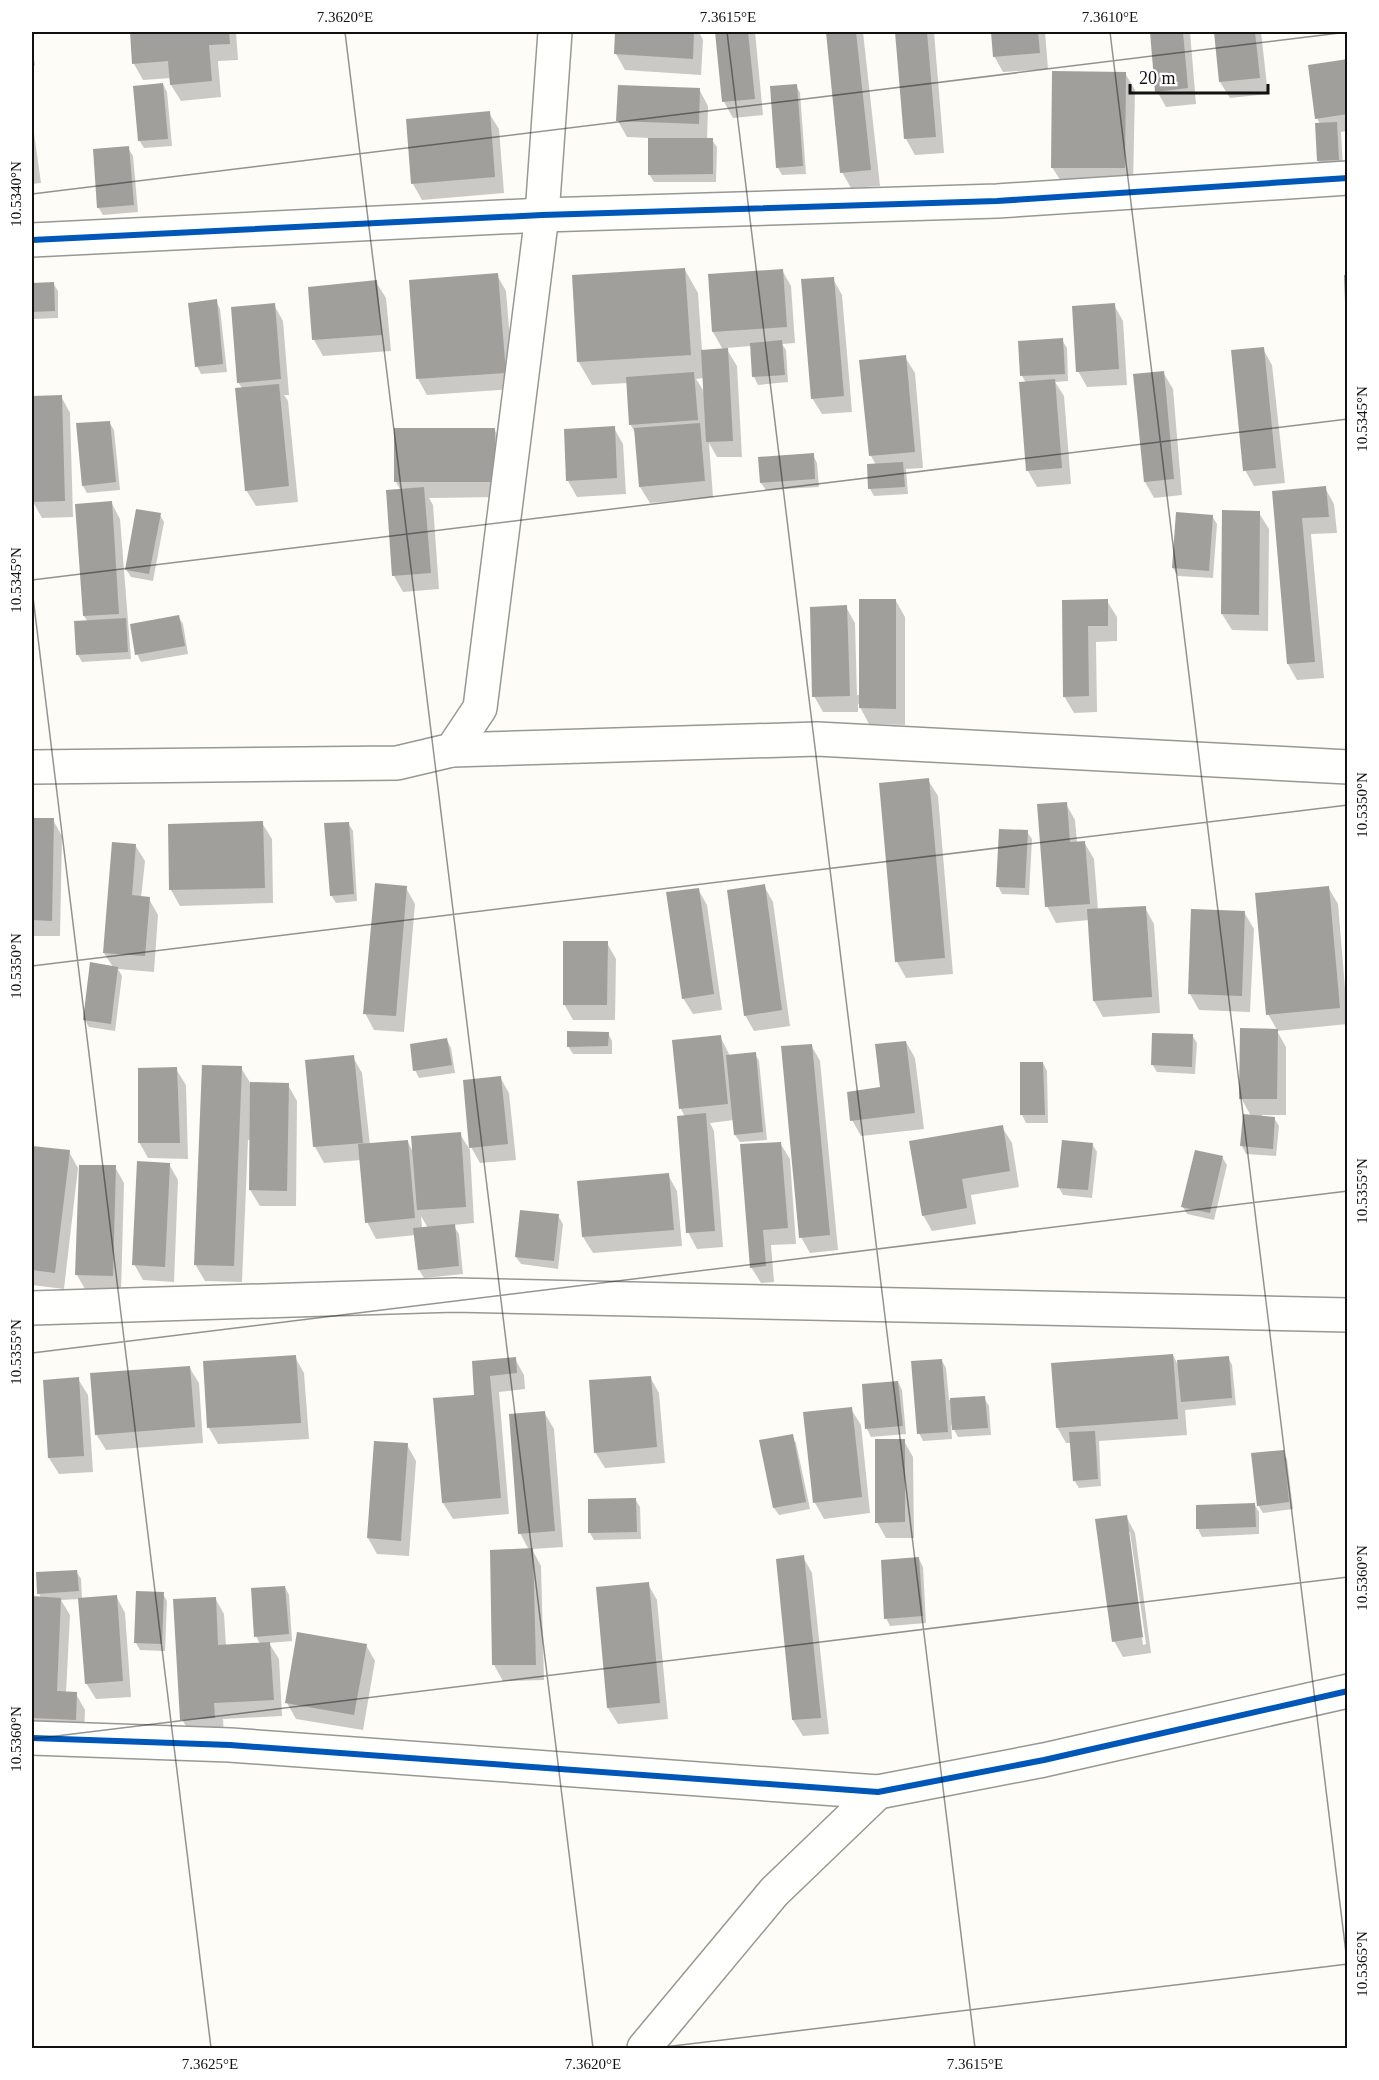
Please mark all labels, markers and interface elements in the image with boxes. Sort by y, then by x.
text: 7.3620°E [317,9,373,25]
text: 7.3615°E [700,9,756,25]
text: 7.3610°E [1082,9,1138,25]
scale bar [1130,57,1268,95]
text: 20 m [1139,68,1176,88]
text: 10.5340°N [8,161,24,227]
text: 10.5345°N [1354,386,1370,452]
text: 10.5345°N [8,547,24,613]
text: 10.5350°N [1354,772,1370,838]
text: 10.5350°N [8,933,24,999]
text: 10.5355°N [1354,1158,1370,1224]
text: 10.5355°N [8,1319,24,1385]
text: 10.5360°N [1354,1545,1370,1611]
text: 10.5360°N [8,1706,24,1772]
text: 10.5365°N [1354,1931,1370,1997]
text: 7.3625°E [182,2056,238,2072]
text: 7.3620°E [565,2056,621,2072]
text: 7.3615°E [947,2056,1003,2072]

